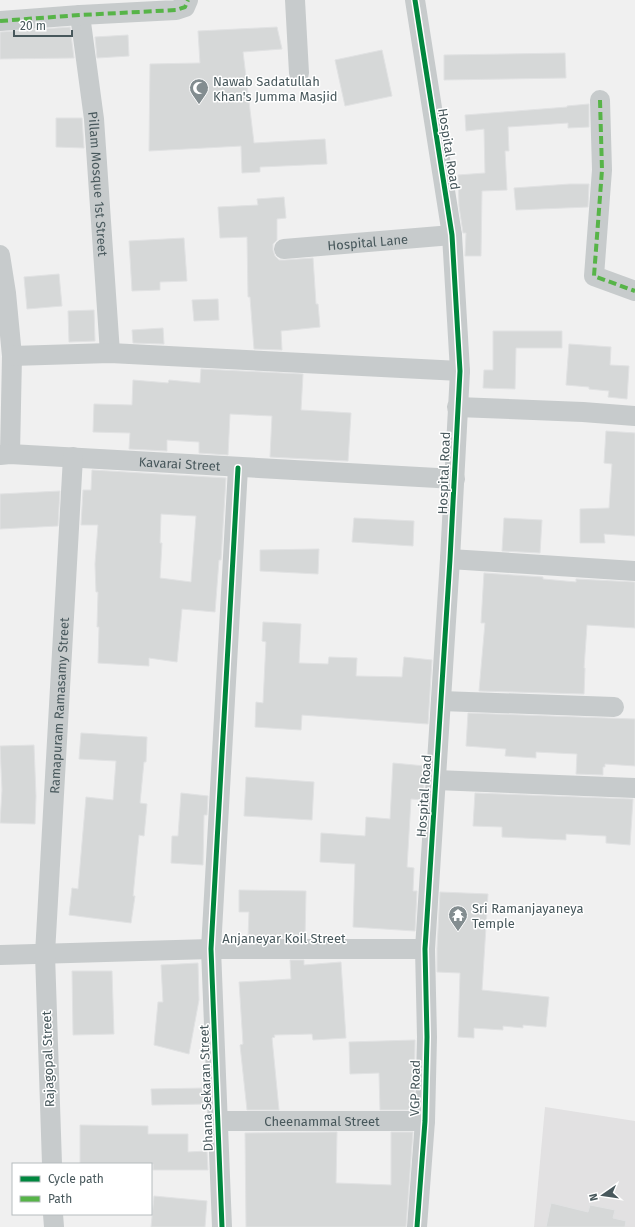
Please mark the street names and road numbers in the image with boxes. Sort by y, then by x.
street label: Hospital Road [435,107,463,191]
street label: Pillam Mosque 1st Street [86,110,111,257]
street label: Hospital Lane [327,231,409,253]
street label: Hospital Road [435,431,453,515]
street label: Kavarai Street [138,454,221,473]
street label: Ramapuram Ramasamy Street [47,617,71,794]
street label: Hospital Road [414,754,434,838]
street label: Anjaneyar Koil Street [222,931,346,946]
street label: Rajagopal Street [39,1010,57,1107]
street label: Dhana Sekaran Street [196,1024,216,1152]
street label: VGP Road [407,1060,423,1116]
street label: Cheenammal Street [264,1114,380,1129]

